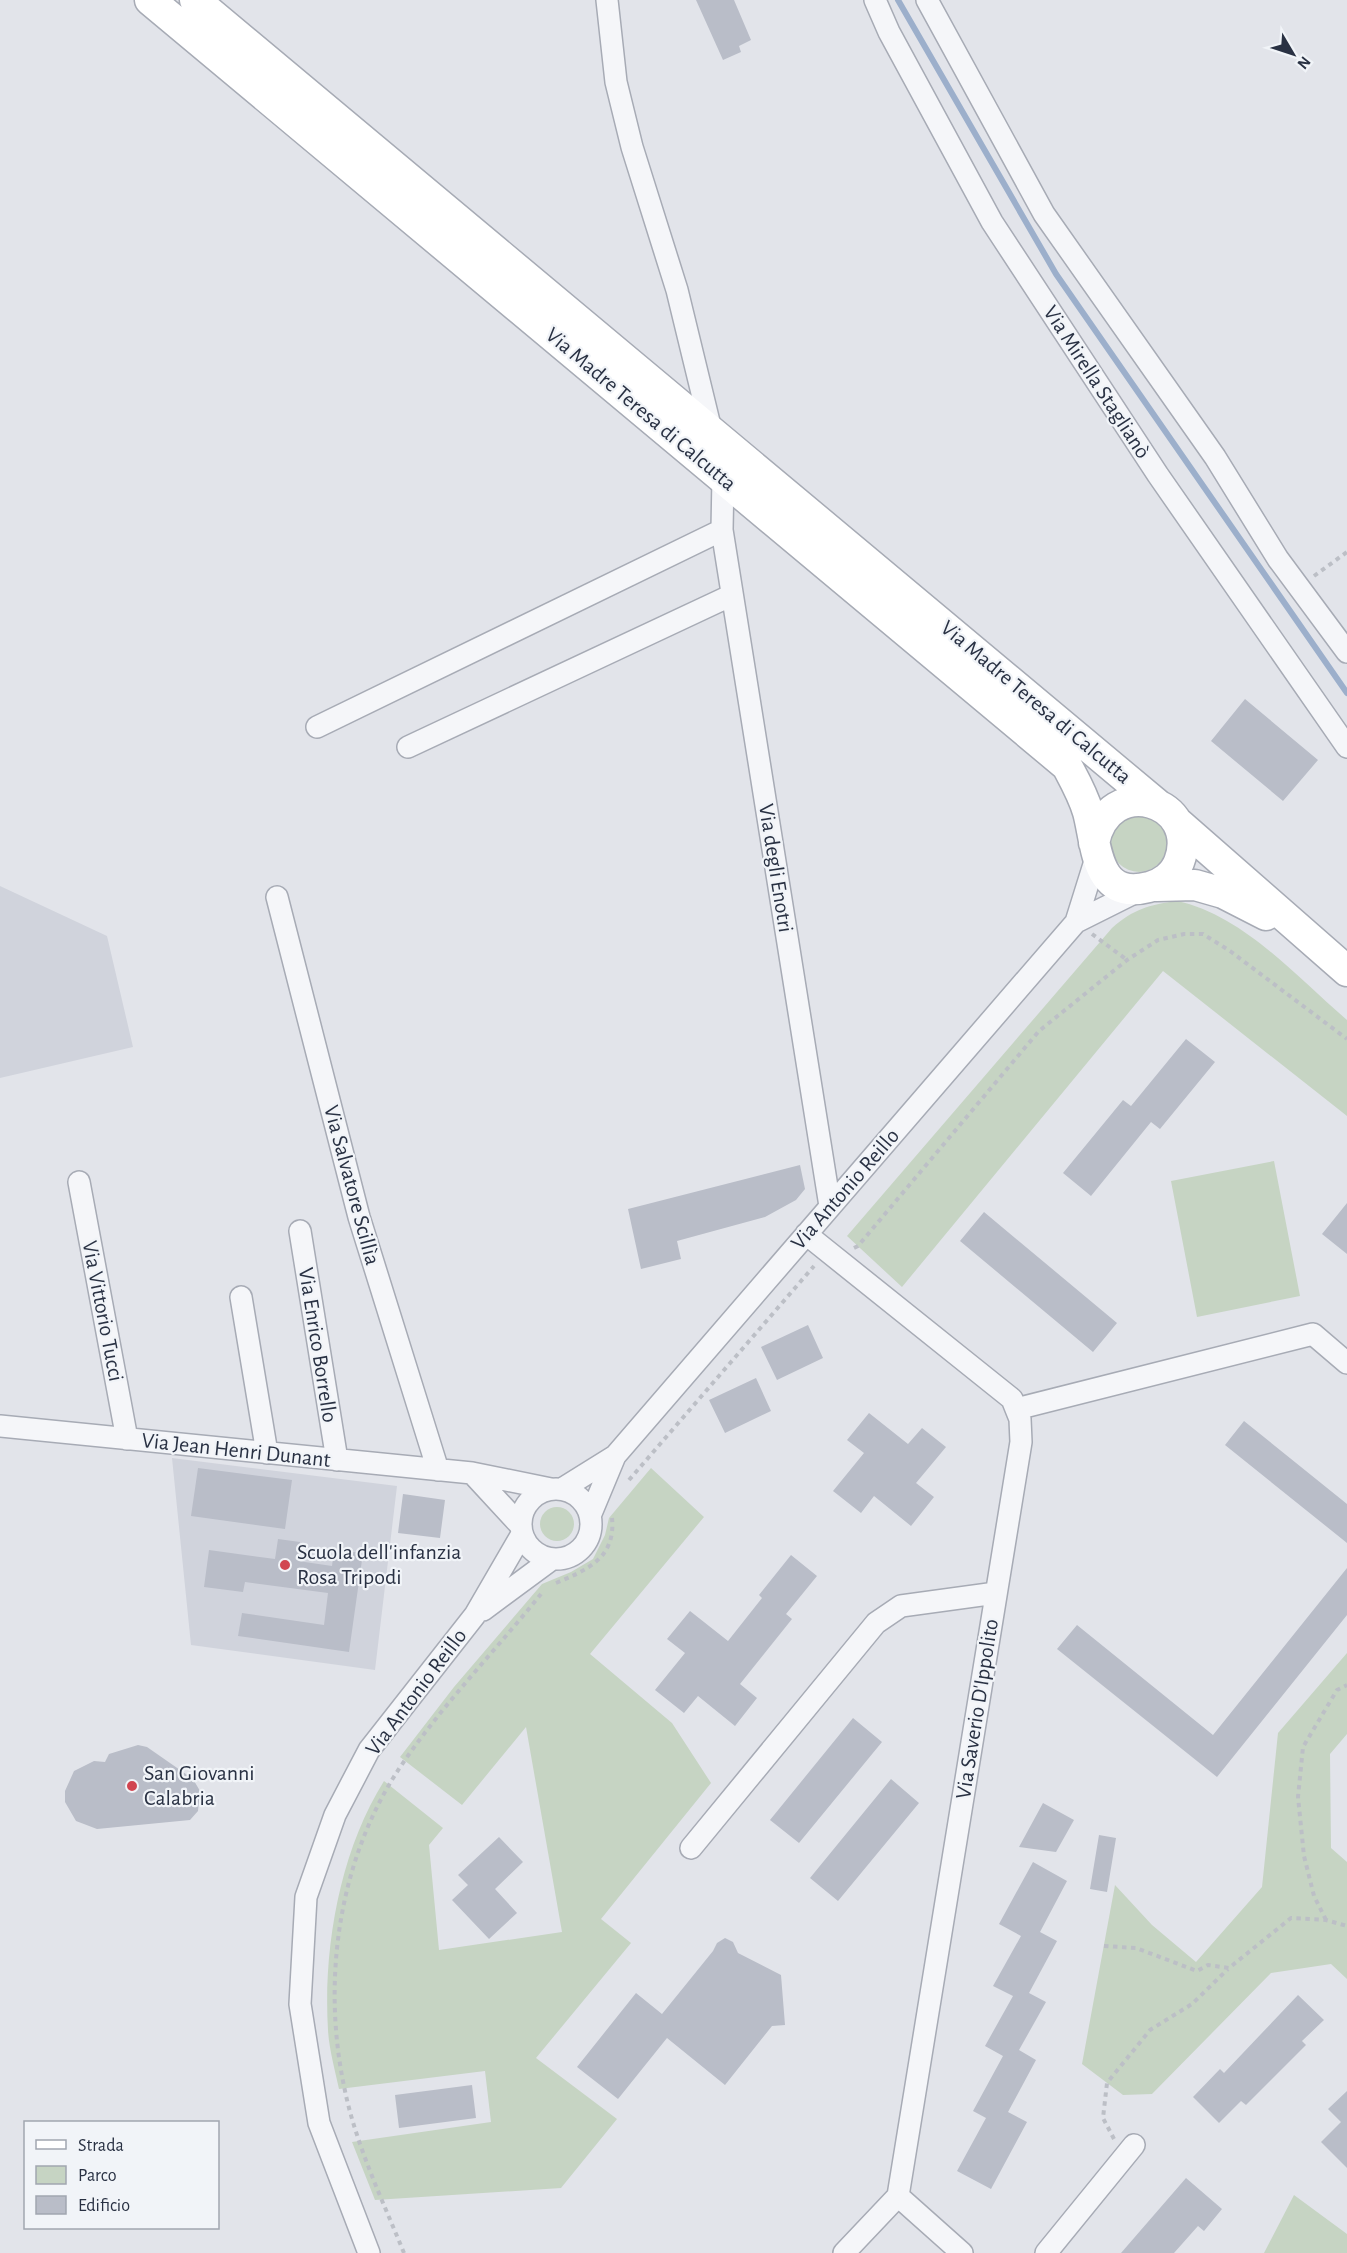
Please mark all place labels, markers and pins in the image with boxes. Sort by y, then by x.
place label: Scuola dell'infanzia Rosa Tripodi [297,1541,461,1588]
marker: Scuola dell'infanzia Rosa Tripodi [278,1558,292,1572]
place label: San Giovanni Calabria [144,1762,255,1809]
marker: San Giovanni Calabria [125,1779,139,1793]

